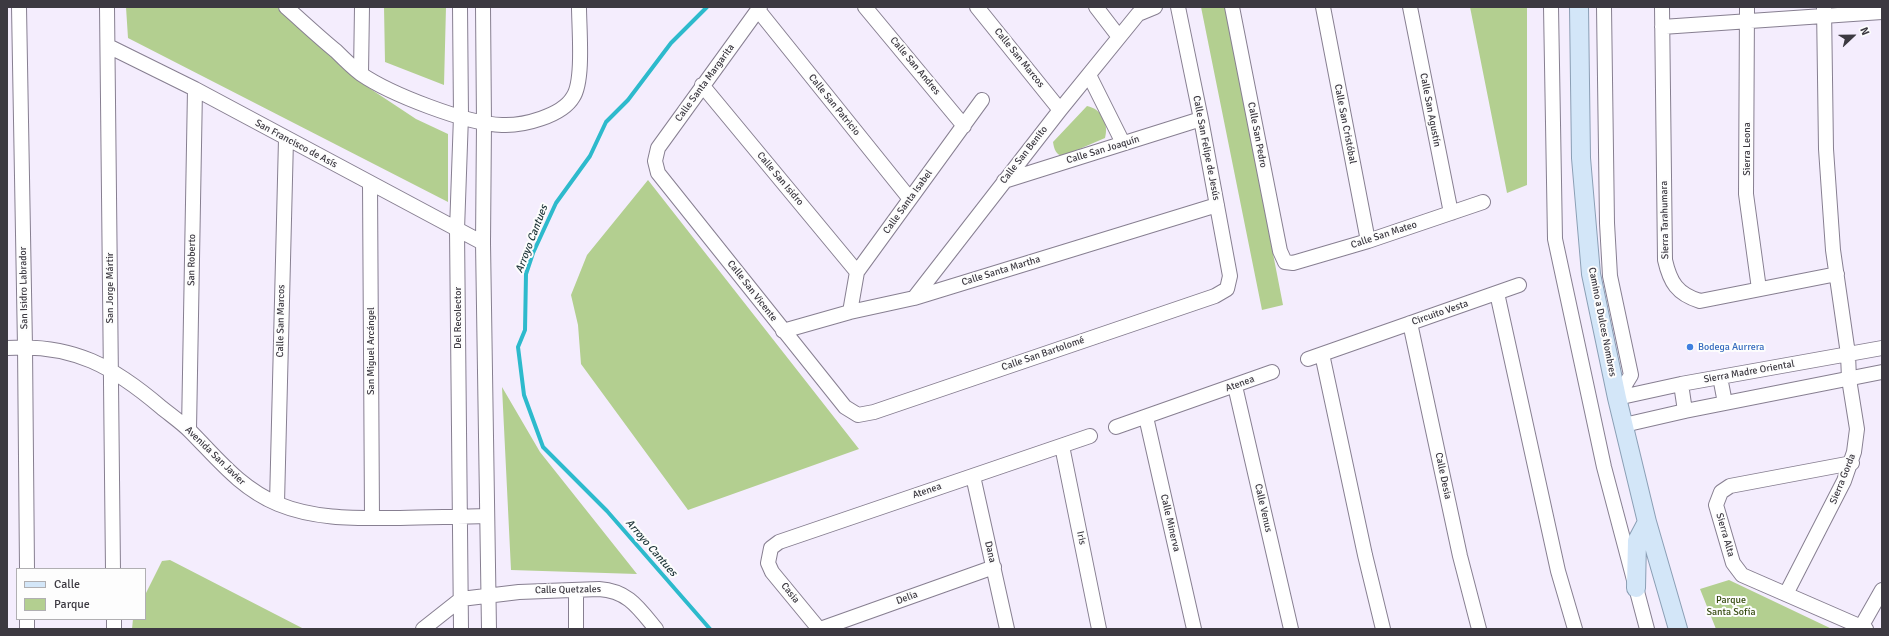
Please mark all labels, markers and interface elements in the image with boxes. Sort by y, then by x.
north arrow [1833,16,1873,56]
text: N [1857,25,1872,37]
street label: Calle San Marcos [991,26,1047,90]
street label: Calle San Andres [887,35,943,97]
street label: Calle Santa Margarita [673,42,737,124]
street label: Calle San Patricio [806,72,862,138]
street label: Calle San Agustín [1417,72,1443,148]
street label: Calle San Cristóbal [1331,83,1359,165]
street label: Calle San Felipe de Jesús [1190,95,1222,201]
street label: Calle San Pedro [1245,101,1269,169]
street label: San Francisco de Asís [253,117,339,171]
street label: Sierra Leona [1741,122,1753,176]
street label: Calle San Benito [998,124,1050,186]
street label: Calle San Joaquín [1065,133,1141,167]
street label: Calle San Isidro [754,150,806,208]
street label: Calle Santa Isabel [881,168,935,236]
street label: Sierra Tarahumara [1658,181,1672,259]
water label: Arroyo Cantues [513,203,551,275]
street label: Calle San Mateo [1349,219,1419,251]
street label: San Roberto [186,234,198,286]
street label: San Isidro Labrador [17,247,31,329]
street label: San Jorge Mártir [104,252,116,324]
street label: Calle Santa Martha [960,253,1042,289]
street label: Calle San Vicente [724,258,780,324]
street label: Camino a Dulces Nombres [1586,266,1618,378]
street label: Calle San Marcos [274,284,288,358]
street label: Del Recolector [452,287,464,349]
street label: Circuito Vesta [1410,298,1470,328]
street label: San Miguel Arcángel [365,307,377,395]
street label: Calle San Bartolomé [1000,334,1086,374]
place label: Bodega Aurrera [1698,341,1764,353]
marker: Bodega Aurrera [1685,342,1695,352]
street label: Sierra Madre Oriental [1703,358,1795,386]
street label: Atenea [1224,373,1256,395]
street label: Avenida San Javier [182,424,248,488]
street label: Calle Desia [1432,451,1454,501]
street label: Sierra Gorda [1827,452,1859,506]
street label: Atenea [911,480,943,502]
street label: Calle Venus [1252,483,1274,533]
street label: Calle Minerva [1158,493,1182,553]
street label: Sierra Alta [1713,512,1737,558]
water label: Arroyo Cantues [623,517,679,579]
street label: Iris [1074,530,1088,546]
street label: Dana [982,540,998,564]
legend [16,568,146,620]
text: Calle [54,577,80,592]
street label: Casia [778,580,802,606]
street label: Calle Quetzales [535,583,601,597]
street label: Delia [895,589,919,607]
park label: Parque Santa Sofía [1706,594,1756,618]
text: Parque [54,597,90,612]

